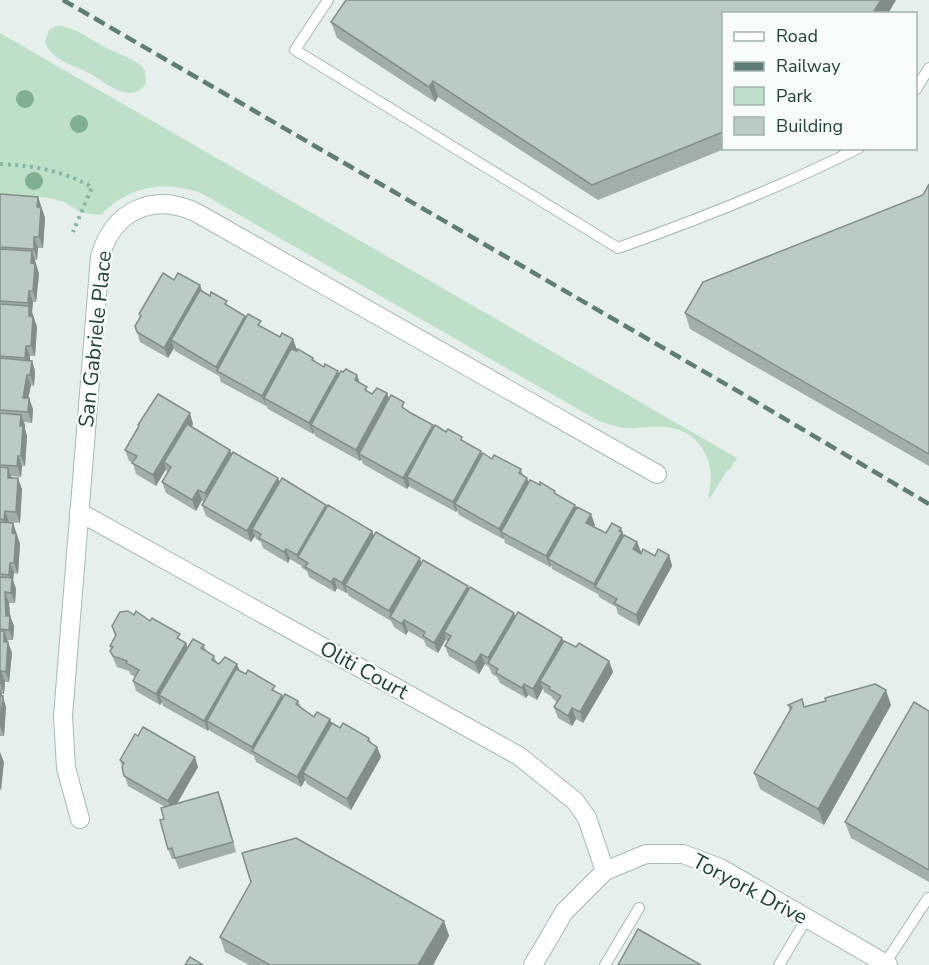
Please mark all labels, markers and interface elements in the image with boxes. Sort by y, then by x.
legend [722,12,917,150]
text: Road [776,24,818,48]
text: Railway [776,54,841,78]
text: Park [776,84,813,108]
text: Building [776,114,843,138]
street label: San Gabriele Place [72,249,118,429]
street label: Oliti Court [315,634,414,706]
street label: Toryork Drive [688,847,812,931]

